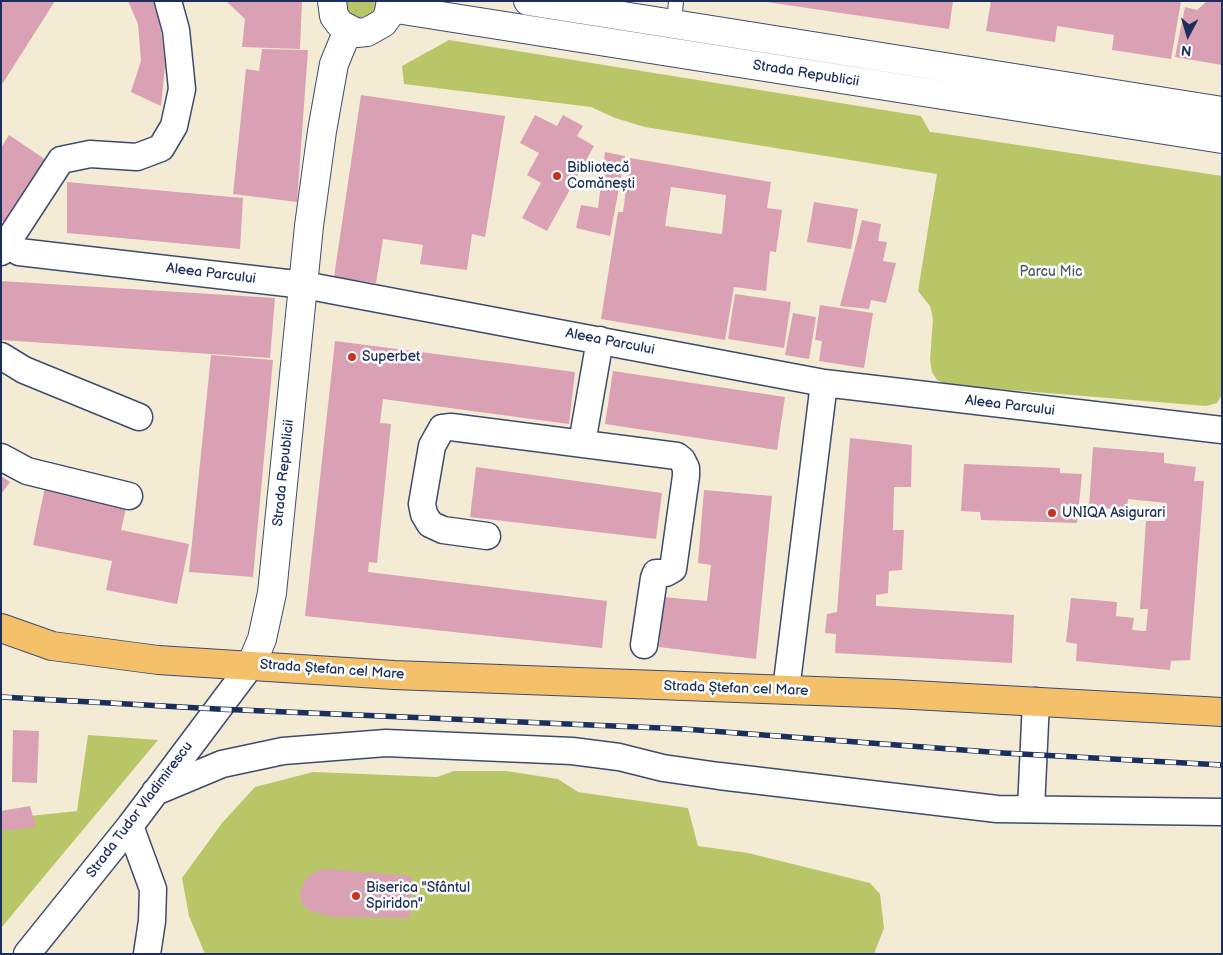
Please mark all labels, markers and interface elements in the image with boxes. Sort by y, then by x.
north arrow [1163,10,1213,60]
text: N [1180,41,1193,59]
street label: Strada Republicii [752,57,860,91]
place label: Bibliotecă Comănești [567,160,635,192]
marker: Bibliotecă Comănești [551,170,563,182]
street label: Aleea Parcului [165,260,257,288]
park label: Parcu Mic [1020,264,1082,280]
street label: Aleea Parcului [564,325,656,359]
place label: Superbet [362,349,420,365]
marker: Superbet [346,351,358,363]
street label: Aleea Parcului [964,392,1056,420]
street label: Strada Republicii [270,419,298,527]
place label: UNIQA Asigurari [1062,505,1165,521]
marker: UNIQA Asigurari [1046,507,1058,519]
street label: Strada Ștefan cel Mare [259,657,405,683]
street label: Strada Ștefan cel Mare [663,678,809,700]
street label: Strada Tudor Vladimirescu [83,739,197,881]
place label: Biserica "Sfântul Spiridon" [366,880,470,912]
marker: Biserica "Sfântul Spiridon" [350,890,362,902]

